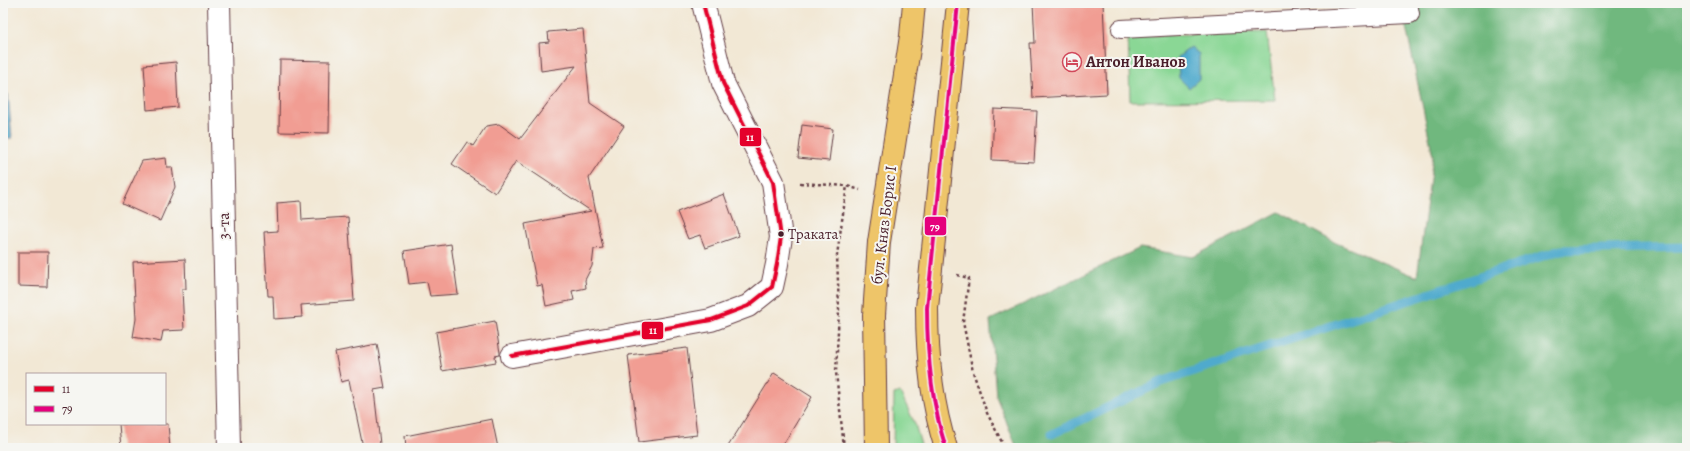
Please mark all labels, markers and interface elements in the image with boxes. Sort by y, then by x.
hotel icon: Антон Иванов [1061,51,1083,73]
place label: Антон Иванов [1085,51,1186,73]
line badge: 11 [739,127,762,147]
text: 11 [746,130,754,145]
street label: бул. Княз Борис I [866,164,902,286]
street label: 3-та [213,212,235,240]
line badge: 79 [924,216,947,236]
text: 79 [930,219,940,234]
place label: Траката [788,224,839,244]
marker: Траката [776,229,786,239]
line badge: 11 [641,321,664,340]
text: 11 [649,323,657,338]
legend [26,373,166,425]
text: 11 [62,381,70,397]
text: 79 [62,401,73,417]

